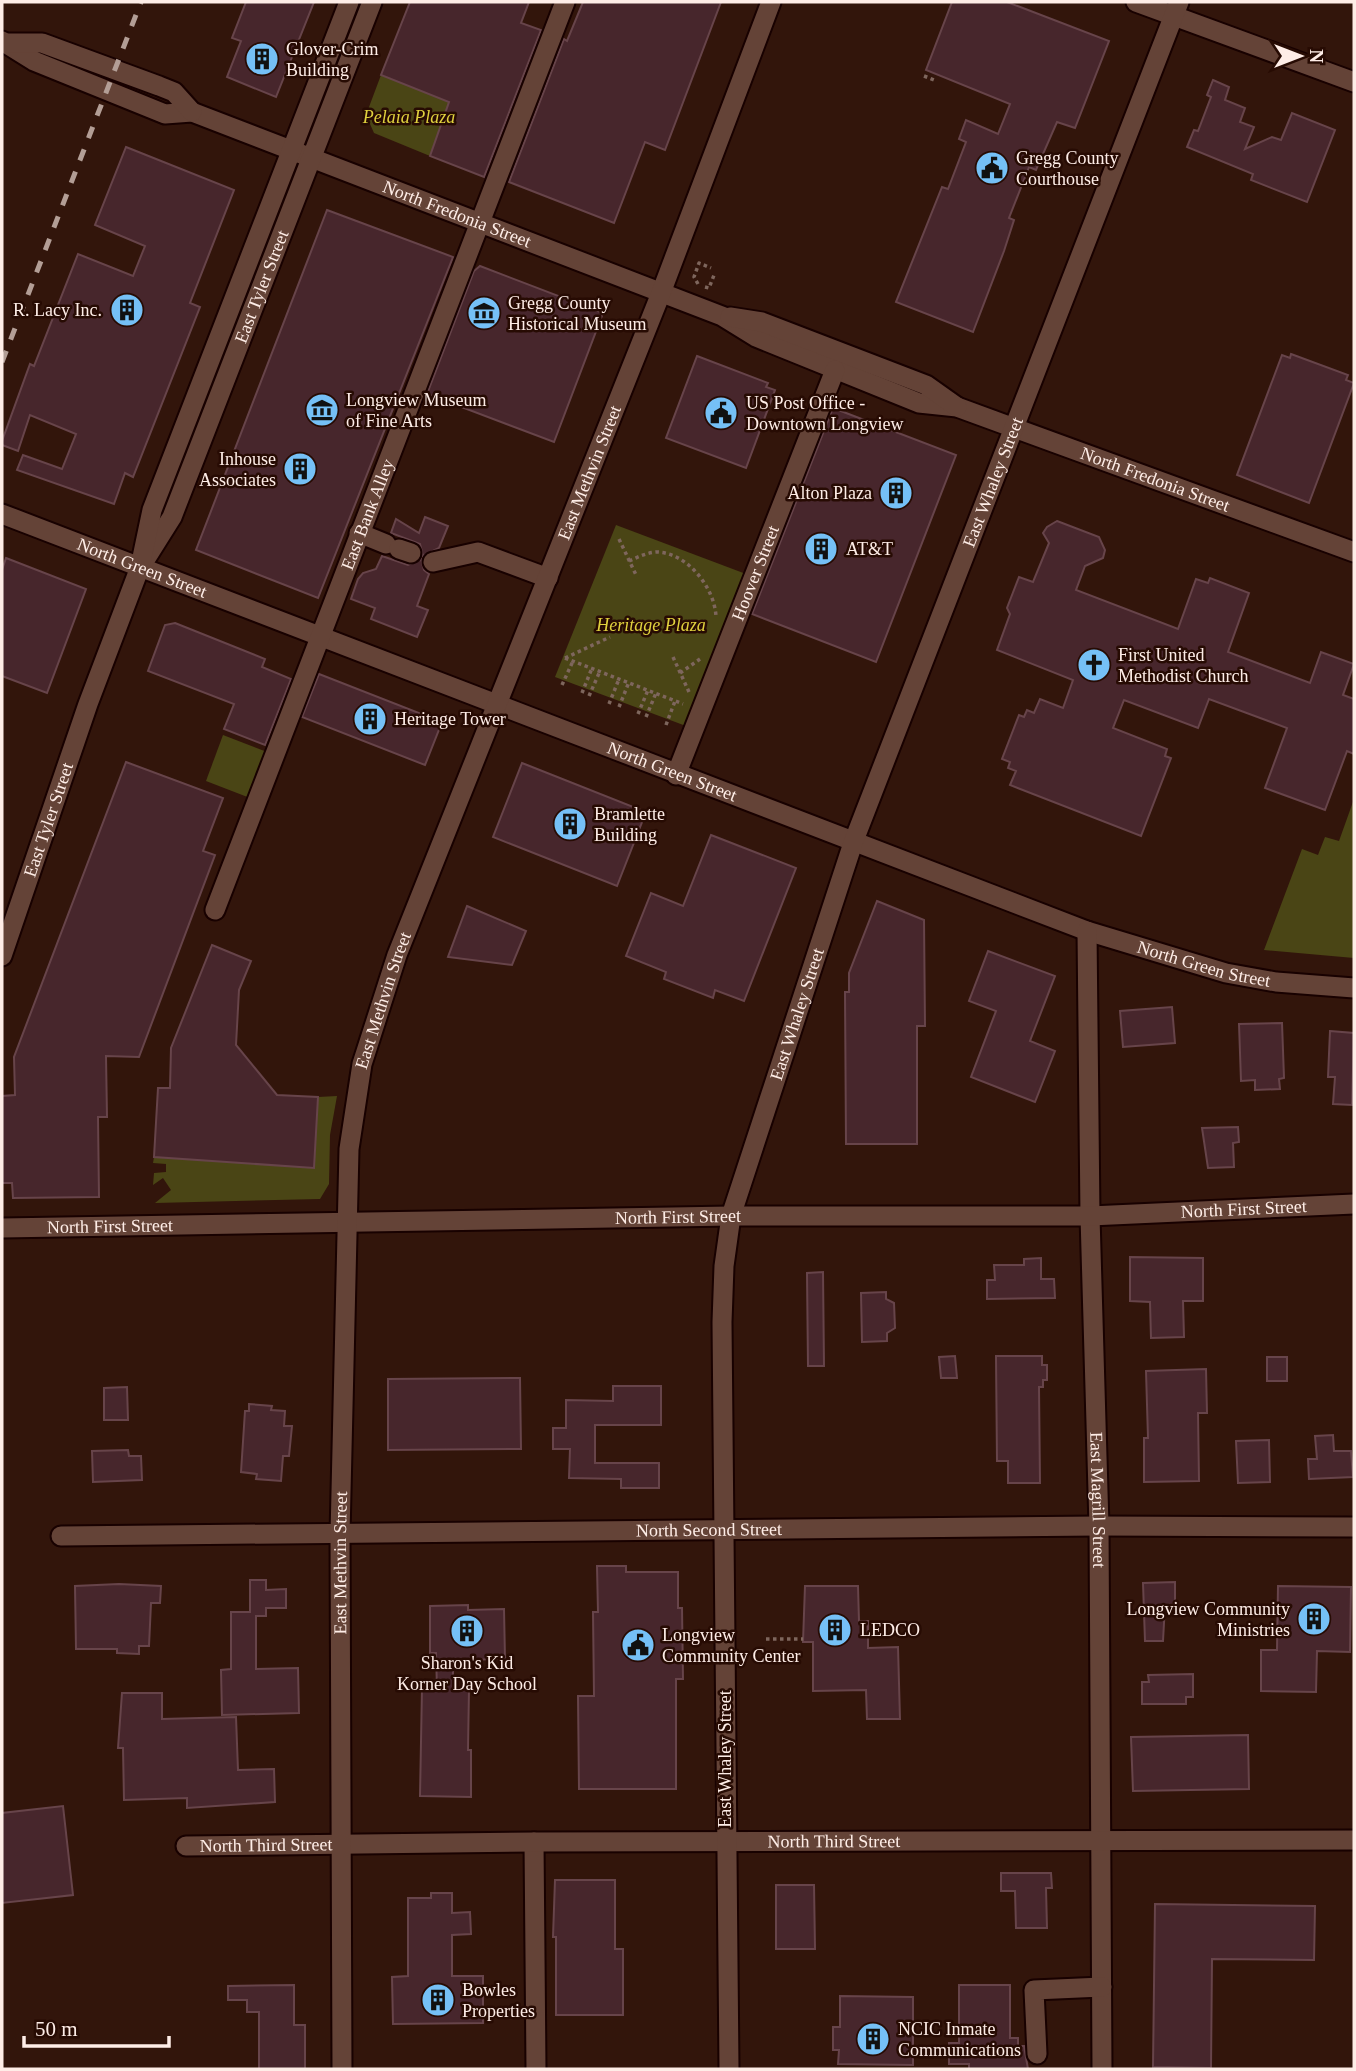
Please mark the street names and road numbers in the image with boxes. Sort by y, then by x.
street label: North Fredonia Street [380,176,534,252]
street label: East Tyler Street [231,227,292,346]
street label: East Methvin Street [554,402,625,543]
street label: East Whaley Street [959,414,1027,550]
street label: North Fredonia Street [1078,443,1232,516]
street label: East Bank Alley [337,456,398,573]
street label: Hoover Street [728,523,783,623]
street label: North Green Street [74,534,210,602]
street label: North Green Street [605,738,740,806]
street label: East Tyler Street [20,760,77,880]
street label: East Methvin Street [351,929,415,1071]
street label: North Green Street [1135,937,1272,991]
street label: East Whaley Street [766,945,828,1083]
street label: North First Street [1180,1196,1307,1222]
street label: North First Street [615,1206,741,1228]
street label: North First Street [47,1215,173,1237]
street label: East Magrill Street [1086,1432,1109,1568]
street label: East Methvin Street [330,1491,351,1635]
street label: North Second Street [636,1519,782,1540]
street label: East Whaley Street [715,1690,735,1828]
street label: North Third Street [768,1831,900,1851]
street label: North Third Street [200,1834,332,1856]

